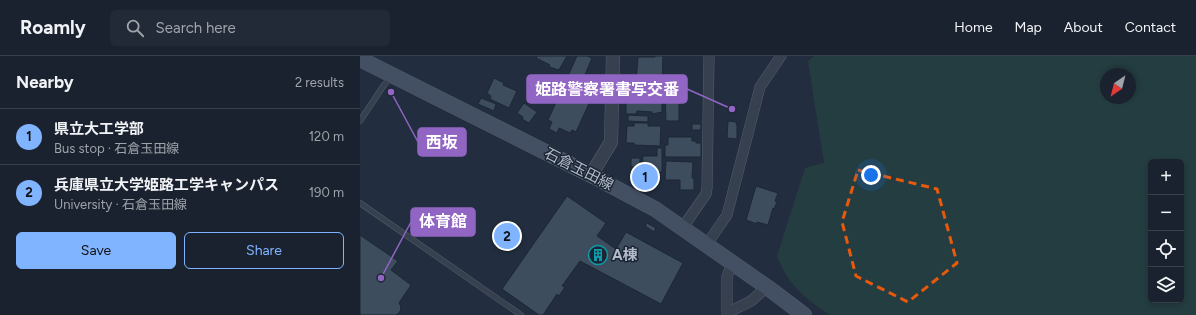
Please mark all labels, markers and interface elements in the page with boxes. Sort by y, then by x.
search box [110,10,390,46]
text: Roamly [20,16,86,39]
icon: search [124,17,146,39]
text: Search here [156,19,236,37]
text: Home [954,19,993,36]
text: Map [1015,19,1042,36]
text: About [1064,19,1103,36]
text: Contact [1125,19,1176,36]
north arrow [1100,68,1136,104]
text: Nearby [16,72,74,92]
text: 2 results [295,75,344,90]
callout: 姫路警察署書写交番 [527,75,687,103]
text: 姫路警察署書写交番 [535,80,679,99]
text: 県立大工学部 [54,120,144,138]
callout: 西坂 [418,128,466,156]
text: 1 [26,129,32,144]
text: 120 m [309,129,344,144]
text: 西坂 [426,133,458,152]
text: Bus stop · 石倉玉田線 [54,141,179,156]
street label: 石倉玉田線 [541,144,617,194]
map controls [1148,159,1184,303]
button: + [1148,159,1184,195]
pin: 1 [632,162,658,192]
your location [861,165,881,185]
text: 兵庫県立大学姫路工学キャンパス [54,176,279,194]
text: 2 [25,185,33,200]
text: 190 m [309,185,344,200]
button: − [1148,195,1184,231]
text: University · 石倉玉田線 [54,197,187,212]
callout: 体育館 [411,208,475,236]
text: 体育館 [419,212,467,231]
pin: 2 [494,221,520,251]
button: locate [1148,231,1184,267]
button: Save [16,232,176,269]
button: Share [184,232,344,269]
building icon: A棟 [587,244,609,266]
place label: A棟 [612,246,638,264]
button: layers [1148,267,1184,303]

